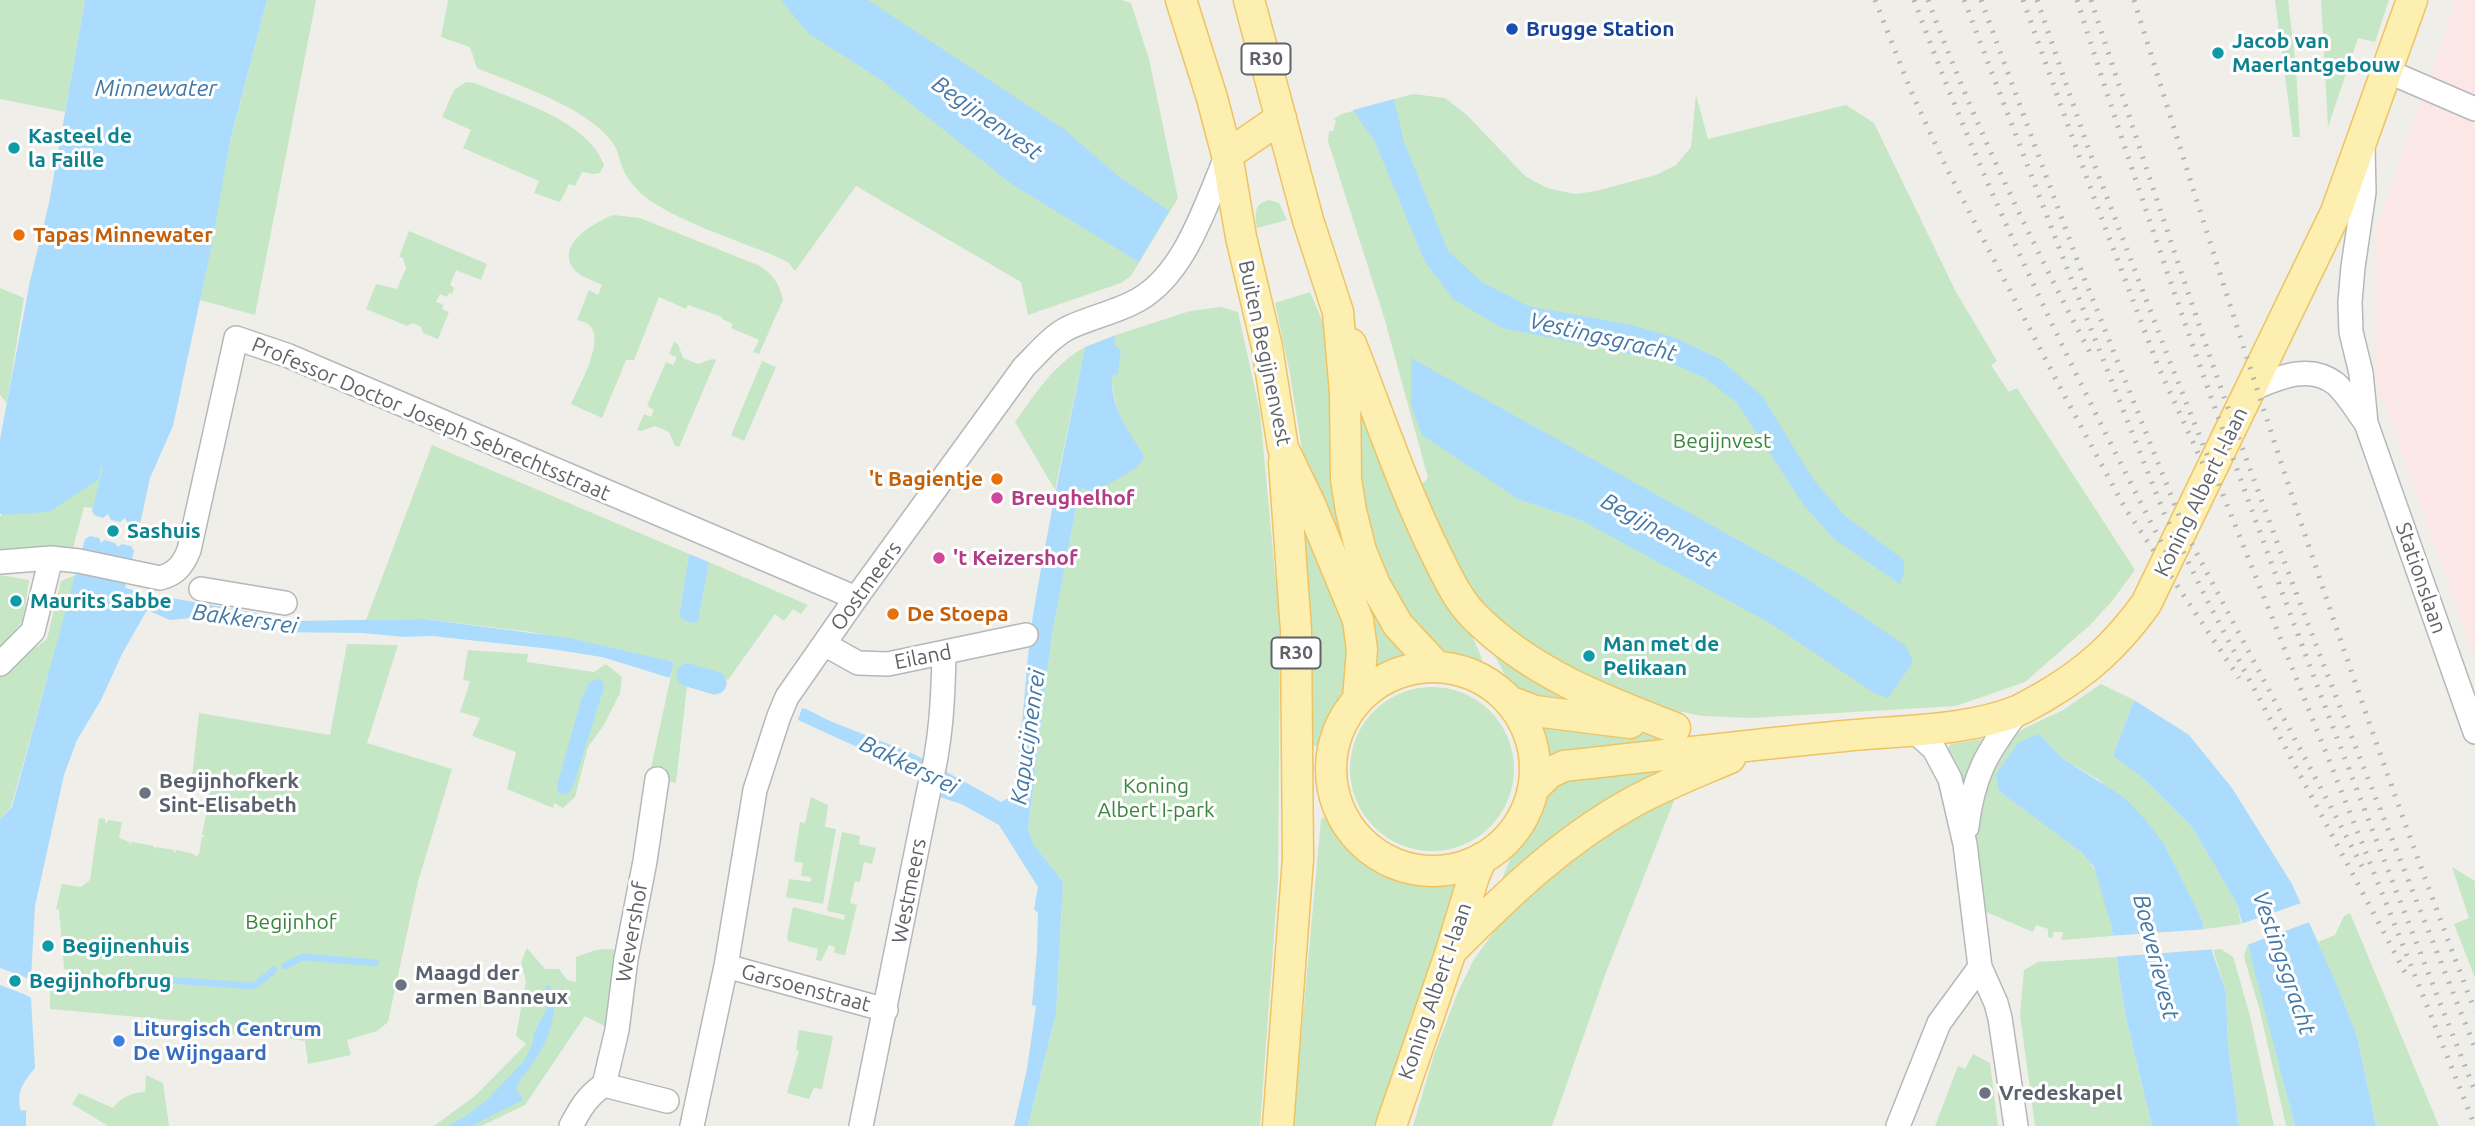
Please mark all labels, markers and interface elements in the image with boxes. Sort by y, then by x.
place label: Brugge Station [1526,16,1675,42]
marker: Brugge Station [1504,21,1520,37]
place label: Jacob van Maerlantgebouw [2232,28,2400,78]
road number: R30 [1242,44,1290,74]
marker: Jacob van Maerlantgebouw [2210,45,2226,61]
water label: Begijnenvest [927,70,1047,166]
water label: Minnewater [95,74,217,102]
place label: Kasteel de la Faille [28,123,132,173]
marker: Kasteel de la Faille [6,140,22,156]
place label: Tapas Minnewater [33,222,213,248]
marker: Tapas Minnewater [11,227,27,243]
street label: Buiten Begijnenvest [1233,258,1297,448]
water label: Vestingsgracht [1527,307,1679,367]
street label: Professor Doctor Joseph Sebrechtsstraat [248,332,614,506]
street label: Koning Albert I-laan [2149,403,2253,581]
park label: Begijnvest [1673,428,1771,454]
place label: 't Bagientje [869,466,983,492]
marker: 't Bagientje [989,471,1005,487]
place label: Breughelhof [1011,485,1134,511]
water label: Begijnenvest [1596,487,1722,573]
marker: Breughelhof [989,490,1005,506]
place label: Sashuis [127,518,201,544]
street label: Stationslaan [2390,519,2452,637]
marker: Sashuis [105,523,121,539]
street label: Oostmeers [825,536,907,636]
place label: 't Keizershof [953,545,1078,571]
marker: 't Keizershof [931,550,947,566]
place label: Maurits Sabbe [30,588,172,614]
marker: Maurits Sabbe [8,593,24,609]
water label: Bakkersrei [191,598,299,640]
place label: De Stoepa [907,601,1009,627]
marker: De Stoepa [885,606,901,622]
place label: Man met de Pelikaan [1603,631,1719,681]
road number: R30 [1272,638,1320,668]
street label: Eiland [892,639,954,675]
marker: Man met de Pelikaan [1581,648,1597,664]
water label: Kapucijnenrei [1005,668,1051,806]
water label: Bakkersrei [855,729,963,801]
place label: Begijnhofkerk Sint-Elisabeth [159,768,299,818]
park label: Koning Albert I-park [1097,773,1215,823]
marker: Begijnhofkerk Sint-Elisabeth [137,785,153,801]
street label: Westmeers [886,836,932,946]
street label: Wevershof [611,880,653,984]
water label: Vestingsgracht [2246,887,2322,1039]
water label: Boeverievest [2127,892,2185,1022]
street label: Koning Albert I-laan [1393,899,1477,1083]
park label: Begijnhof [245,909,337,935]
place label: Begijnenhuis [62,933,190,959]
marker: Begijnenhuis [40,938,56,954]
street label: Garsoenstraat [739,959,873,1017]
place label: Maagd der armen Banneux [415,960,568,1010]
place label: Begijnhofbrug [29,968,171,994]
marker: Begijnhofbrug [7,973,23,989]
marker: Maagd der armen Banneux [393,977,409,993]
place label: Liturgisch Centrum De Wijngaard [133,1016,322,1066]
marker: Liturgisch Centrum De Wijngaard [111,1033,127,1049]
place label: Vredeskapel [1999,1080,2122,1106]
marker: Vredeskapel [1977,1085,1993,1101]

